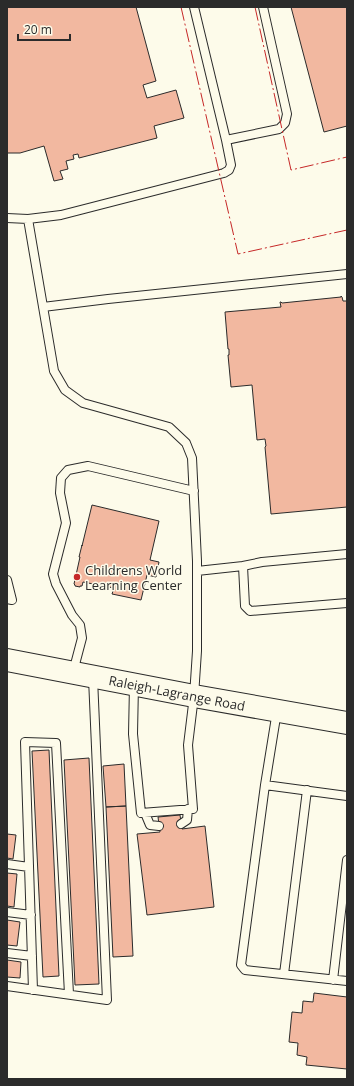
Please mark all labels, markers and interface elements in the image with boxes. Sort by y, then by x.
scale bar [18,16,70,42]
text: 20 m [24,21,52,38]
place label: Childrens World Learning Center [85,561,183,594]
marker: Childrens World Learning Center [72,572,82,582]
street label: Raleigh-Lagrange Road [107,671,247,715]

